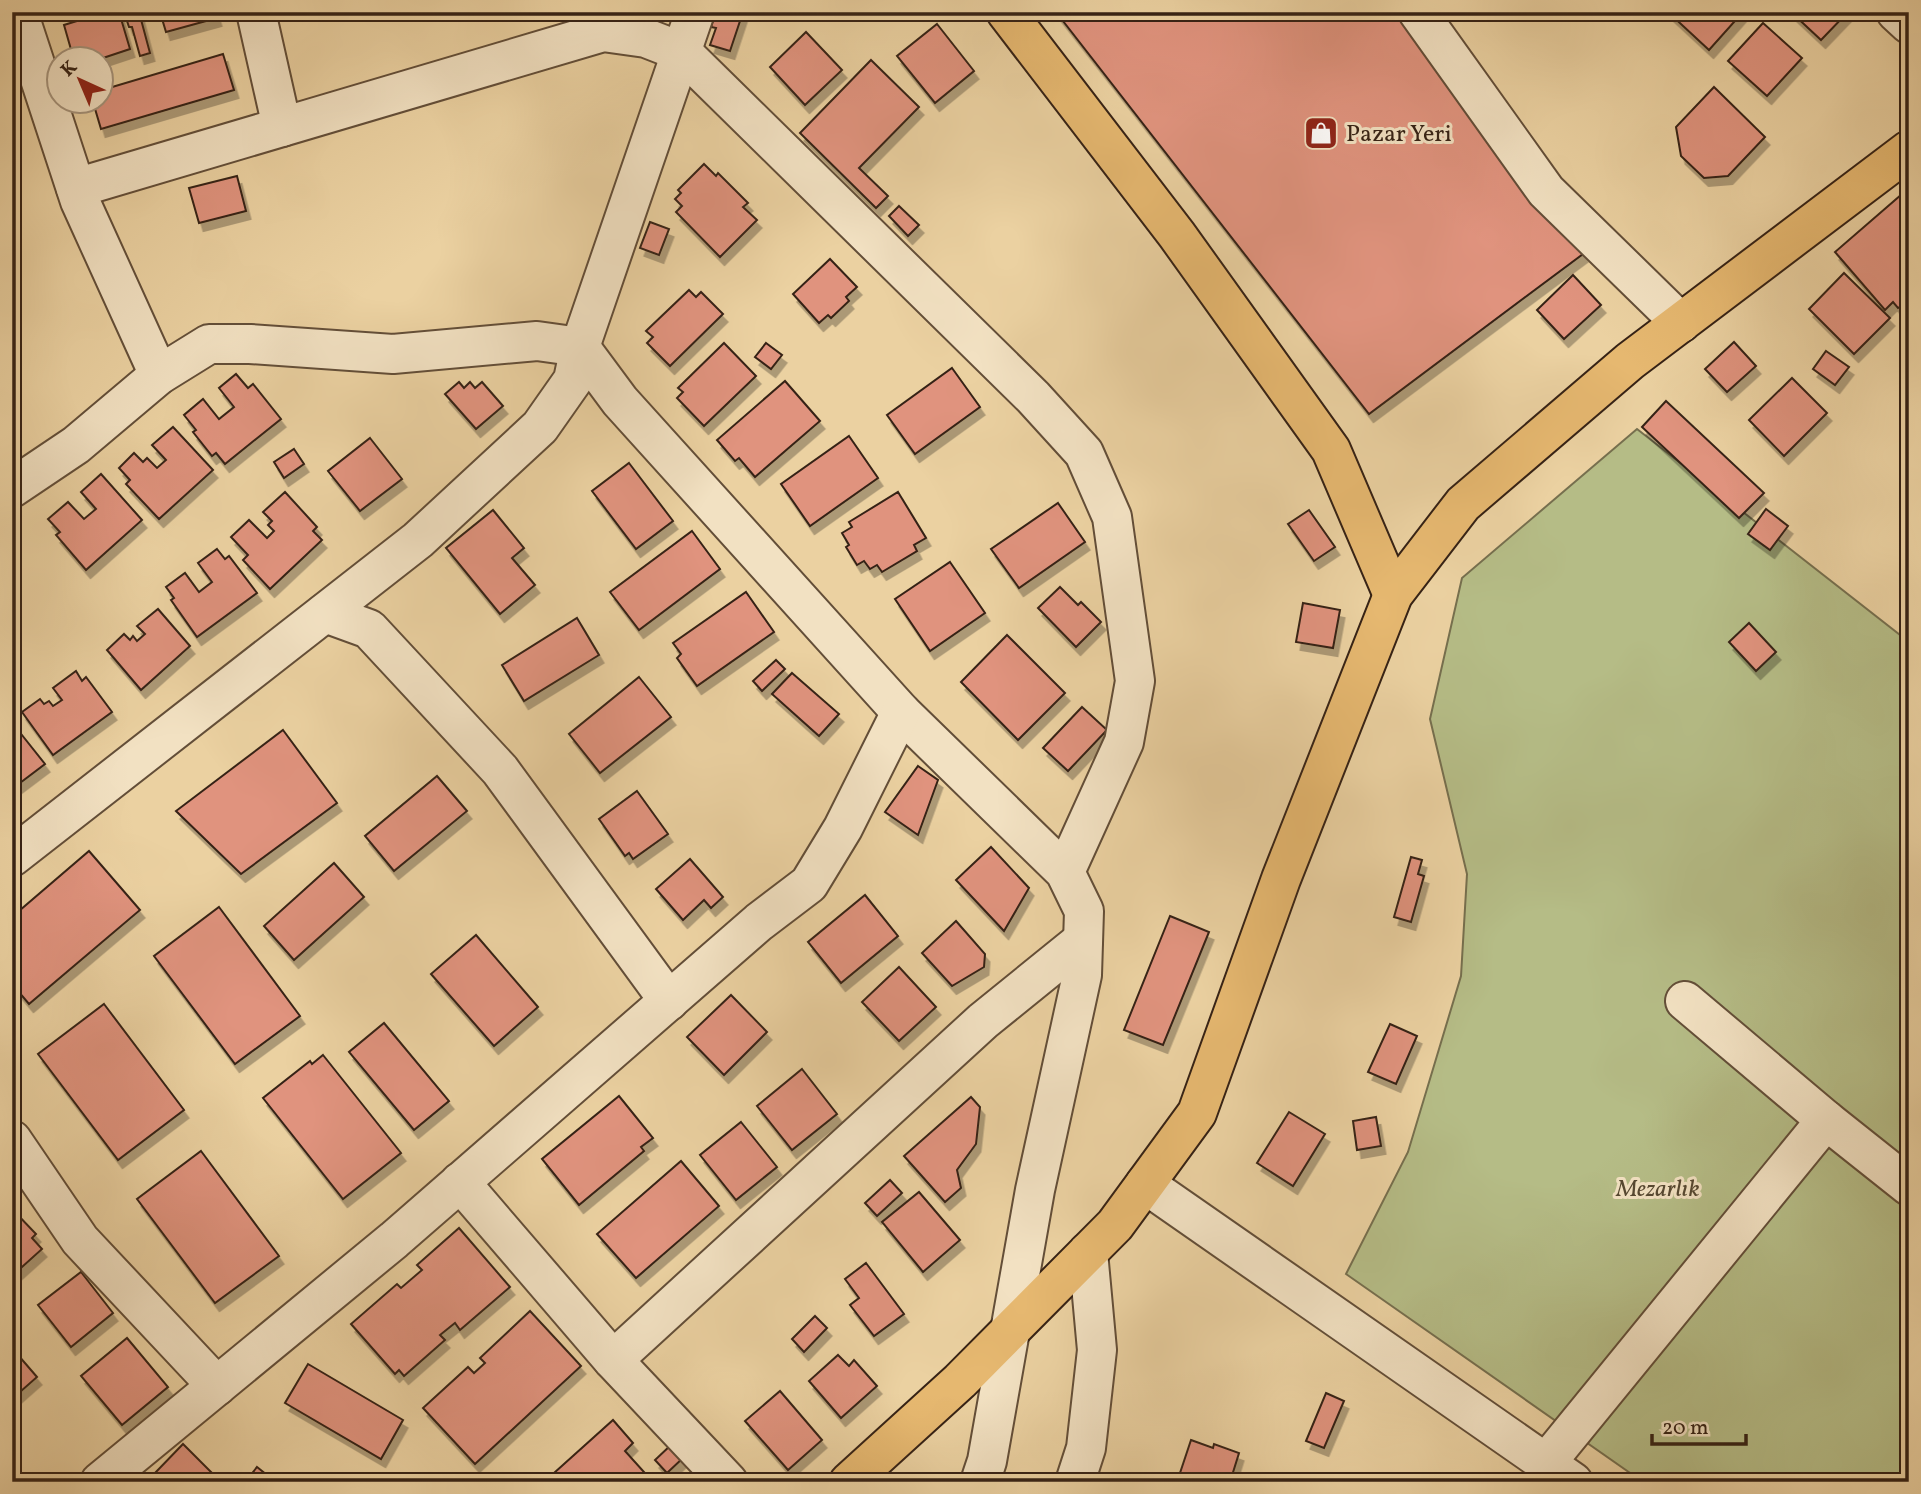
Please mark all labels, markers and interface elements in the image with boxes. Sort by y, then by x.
north arrow [46,46,116,116]
text: K [56,55,84,83]
shop icon: Pazar Yeri [1302,114,1340,152]
place label: Pazar Yeri [1346,118,1452,152]
park label: Mezarlık [1615,1173,1700,1207]
scale bar [1652,1403,1746,1447]
text: 20 m [1662,1414,1708,1443]

